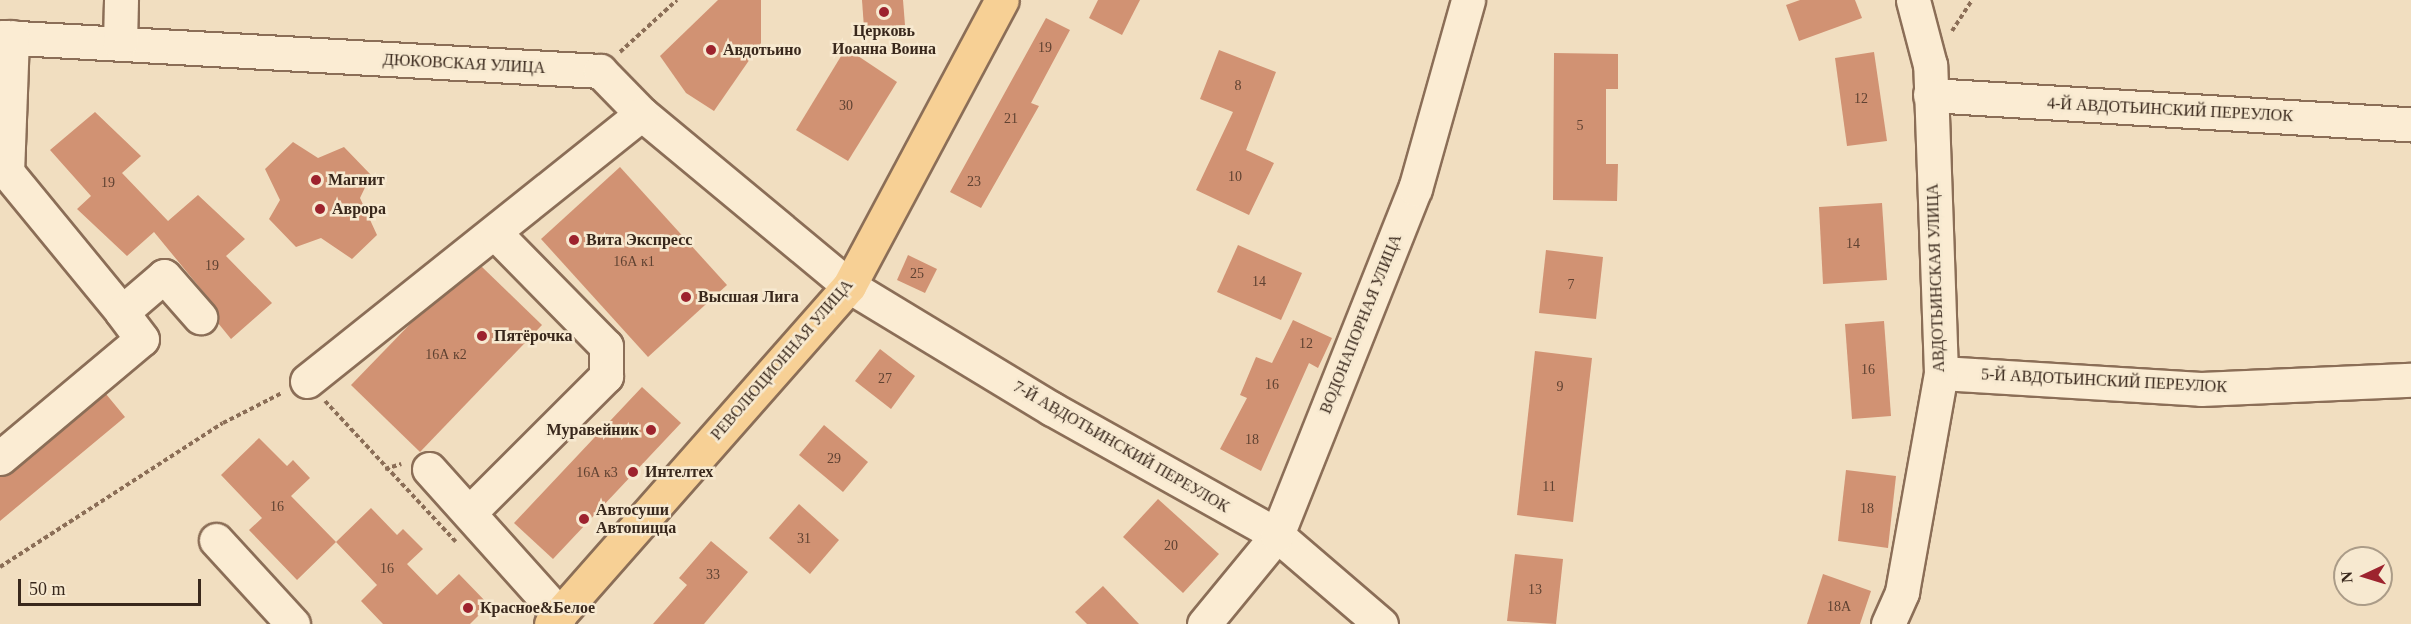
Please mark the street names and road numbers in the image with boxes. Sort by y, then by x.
street label: ДЮКОВСКАЯ УЛИЦА [382,50,546,78]
street label: 4-Й АВДОТЬИНСКИЙ ПЕРЕУЛОК [2047,94,2293,126]
street label: АВДОТЬИНСКАЯ УЛИЦА [1923,183,1949,373]
street label: ВОДОНАПОРНАЯ УЛИЦА [1316,231,1406,417]
street label: РЕВОЛЮЦИОННАЯ УЛИЦА [707,276,857,444]
street label: 5-Й АВДОТЬИНСКИЙ ПЕРЕУЛОК [1981,365,2227,397]
street label: 7-Й АВДОТЬИНСКИЙ ПЕРЕУЛОК [1010,377,1232,517]

